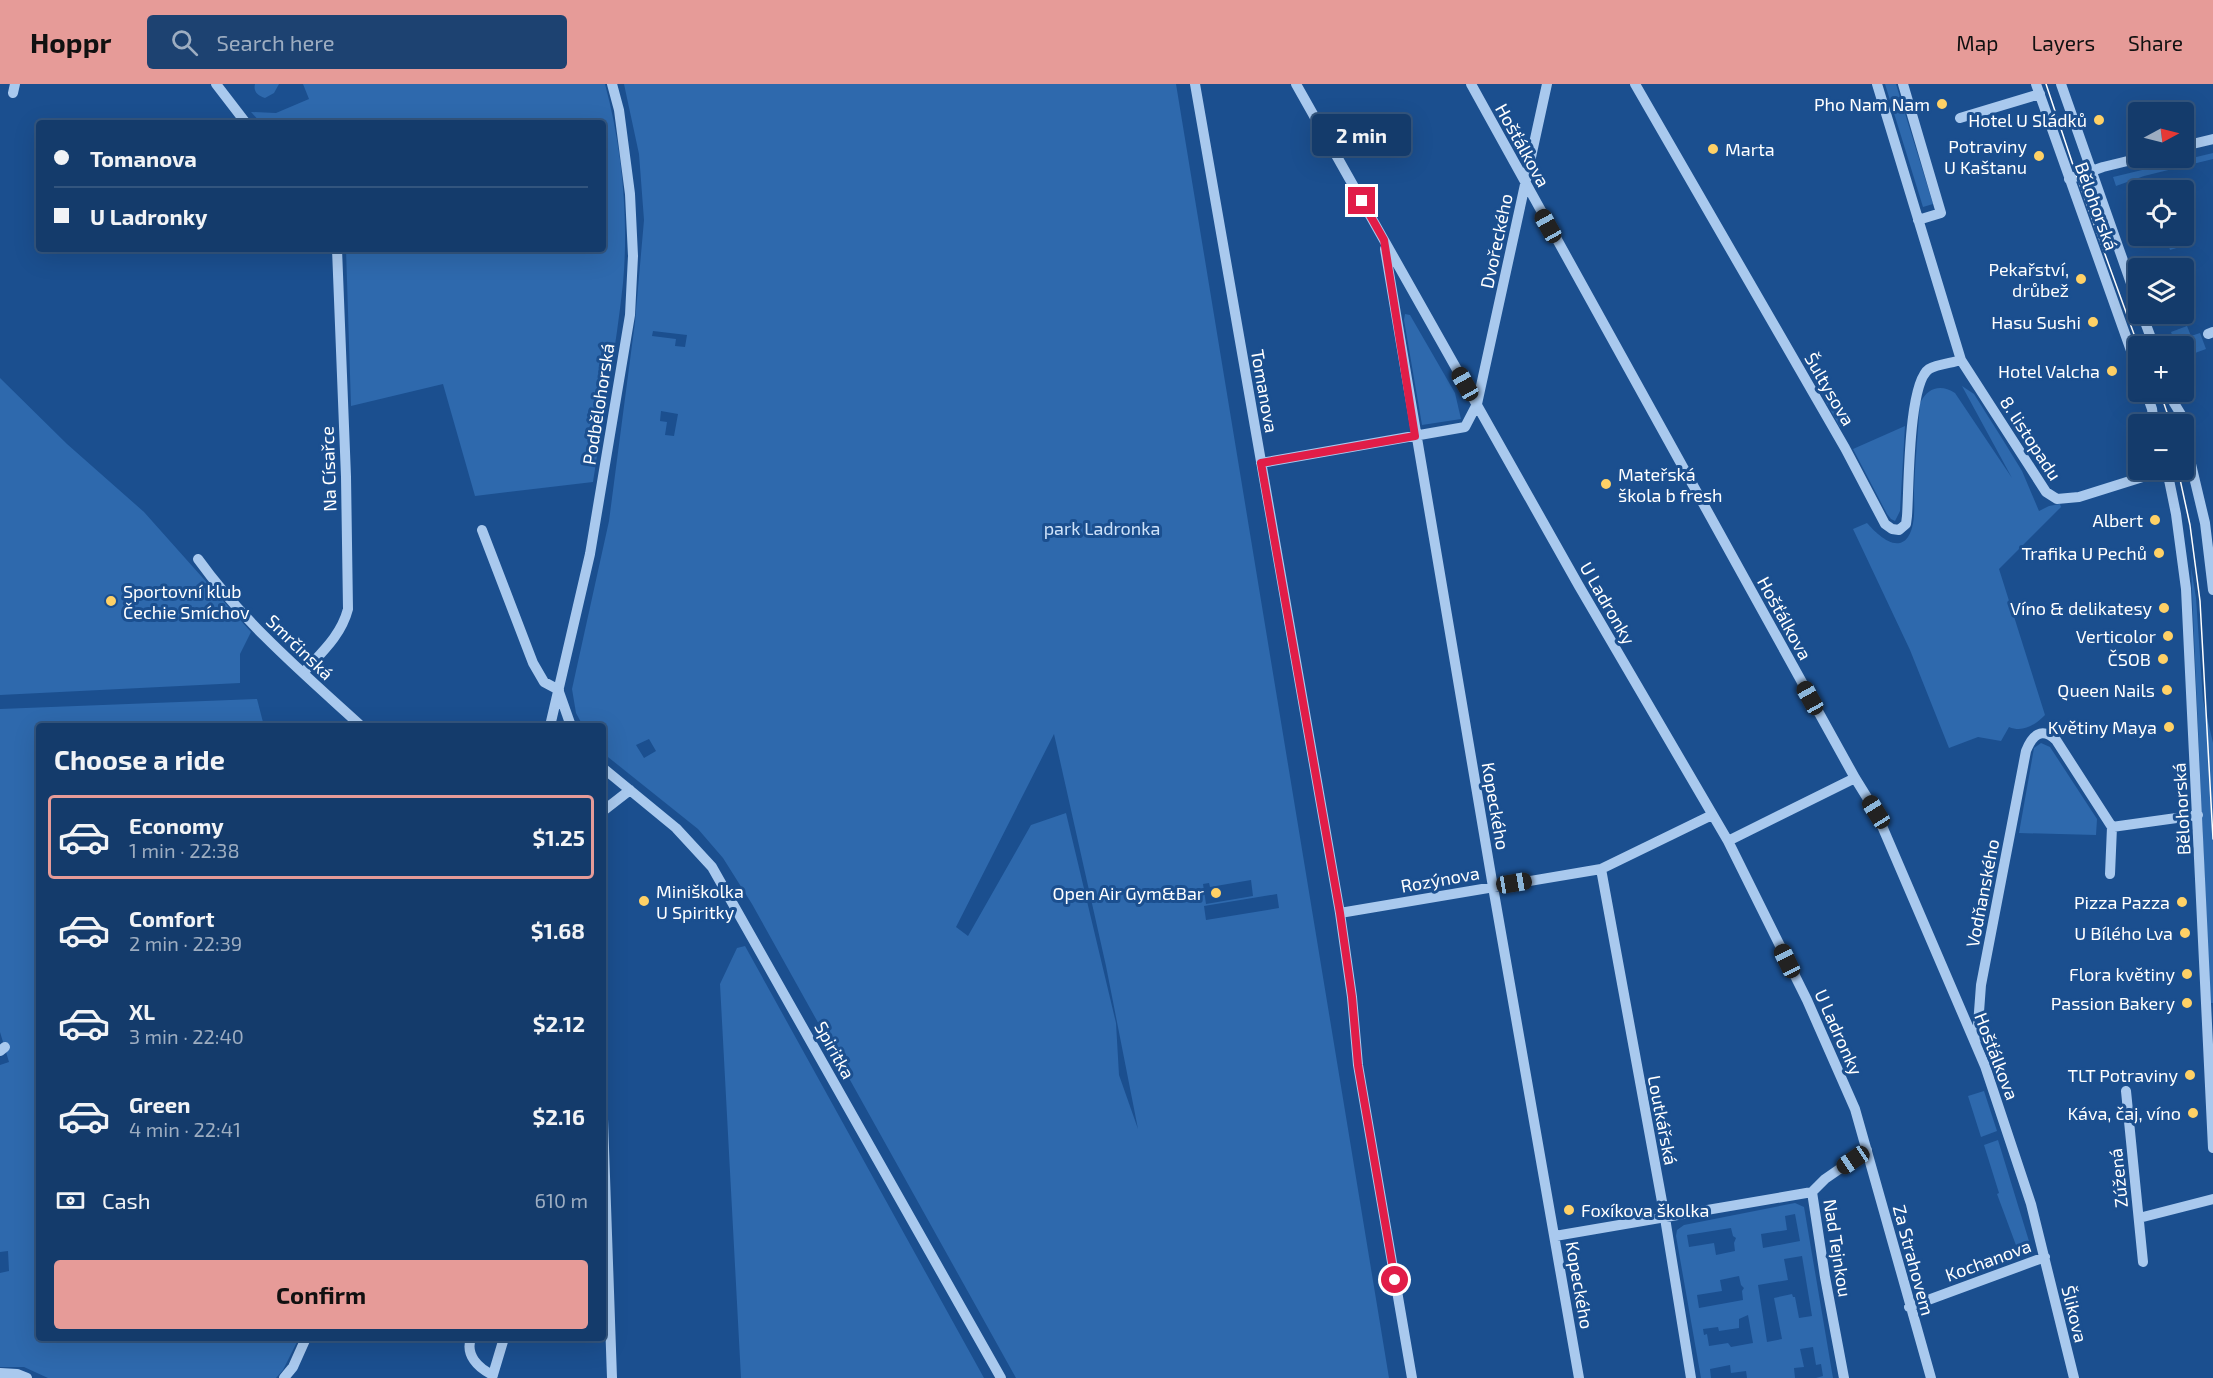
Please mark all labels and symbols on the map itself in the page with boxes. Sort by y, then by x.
place label: Pho Nam Nam [1814,93,1930,115]
marker: Pho Nam Nam [1935,97,1949,111]
street label: Hošťálkova [1491,100,1555,190]
north arrow [2128,102,2194,168]
place label: Hotel U Sládků [1968,109,2087,131]
marker: Hotel U Sládků [2092,113,2106,127]
callout: 2 min [1312,114,1412,156]
place label: Potraviny U Kaštanu [1944,135,2027,178]
place label: Marta [1725,138,1775,160]
marker: Marta [1706,142,1720,156]
marker: Potraviny U Kaštanu [2032,149,2046,163]
street label: Bělohorská [2071,159,2123,253]
route end [1348,187,1375,214]
street label: Dvořeckého [1475,192,1517,290]
car [1531,206,1565,246]
place label: Pekařství, drůbež [1988,258,2069,301]
marker: Pekařství, drůbež [2074,272,2088,286]
place label: Hasu Sushi [1991,311,2081,333]
marker: Hasu Sushi [2086,315,2100,329]
street label: Podbělohorská [578,342,618,466]
street label: Tomanova [1247,348,1283,434]
street label: Šultysova [1800,349,1860,429]
place label: Hotel Valcha [1998,360,2100,382]
car [1448,364,1482,404]
marker: Hotel Valcha [2105,364,2119,378]
street label: 8. listopadu [1996,392,2066,484]
street label: Na Císařce [316,426,340,512]
place label: Mateřská škola b fresh [1618,463,1723,506]
marker: Mateřská škola b fresh [1599,477,1613,491]
place label: Albert [2092,509,2143,531]
marker: Albert [2148,513,2162,527]
park label: park Ladronka [1044,517,1160,539]
place label: Trafika U Pechů [2021,542,2147,564]
marker: Trafika U Pechů [2152,546,2166,560]
street label: U Ladronky [1576,558,1641,649]
street label: Hošťálkova [1753,573,1817,663]
place label: Sportovní klub Čechie Smíchov [123,580,250,623]
marker: Sportovní klub Čechie Smíchov [104,594,118,608]
place label: Víno & delikatesy [2010,597,2152,619]
marker: Víno & delikatesy [2157,601,2171,615]
street label: Smrčinská [262,610,338,684]
place label: Verticolor [2076,625,2156,647]
marker: Verticolor [2161,629,2175,643]
place label: ČSOB [2107,648,2151,670]
marker: ČSOB [2156,652,2170,666]
car [1793,678,1827,718]
place label: Queen Nails [2057,679,2155,701]
marker: Queen Nails [2160,683,2174,697]
place label: Květiny Maya [2048,716,2157,738]
marker: Květiny Maya [2162,720,2176,734]
street label: Kopeckého [1477,760,1515,852]
street label: Bělohorská [2168,762,2194,856]
car [1859,792,1893,832]
street label: Vodňanského [1961,837,2003,949]
street label: Rozýnova [1399,861,1481,897]
car [1495,871,1533,895]
place label: Miniškolka U Spiritky [656,880,744,923]
place label: Open Air Gym&Bar [1053,882,1204,904]
marker: Open Air Gym&Bar [1209,886,1223,900]
place label: Pizza Pazza [2074,891,2170,913]
marker: Miniškolka U Spiritky [637,894,651,908]
marker: Pizza Pazza [2175,895,2189,909]
place label: U Bílého Lva [2074,922,2173,944]
marker: U Bílého Lva [2178,926,2192,940]
car [1771,941,1803,981]
place label: Flora květiny [2069,963,2175,985]
marker: Flora květiny [2180,967,2194,981]
street label: U Ladronky [1810,986,1868,1079]
place label: Passion Bakery [2051,992,2175,1014]
marker: Passion Bakery [2180,996,2194,1010]
street label: Hošťálkova [1970,1009,2024,1103]
street label: Spiritka [810,1017,860,1083]
place label: TLT Potraviny [2067,1064,2178,1086]
marker: TLT Potraviny [2183,1068,2197,1082]
street label: Loutkářská [1644,1073,1682,1167]
place label: Káva, čaj, víno [2067,1102,2181,1124]
marker: Káva, čaj, víno [2186,1106,2200,1120]
car [1833,1142,1873,1178]
street label: Zúžená [2104,1147,2132,1209]
street label: Nad Tejnkou [1819,1197,1857,1299]
place label: Foxíkova školka [1581,1199,1709,1221]
street label: Za Strahovem [1889,1202,1939,1318]
marker: Foxíkova školka [1562,1203,1576,1217]
street label: Kochanova [1942,1234,2034,1286]
street label: Kopeckého [1561,1239,1599,1331]
route start [1381,1266,1408,1293]
street label: Šlikova [2057,1283,2093,1345]

